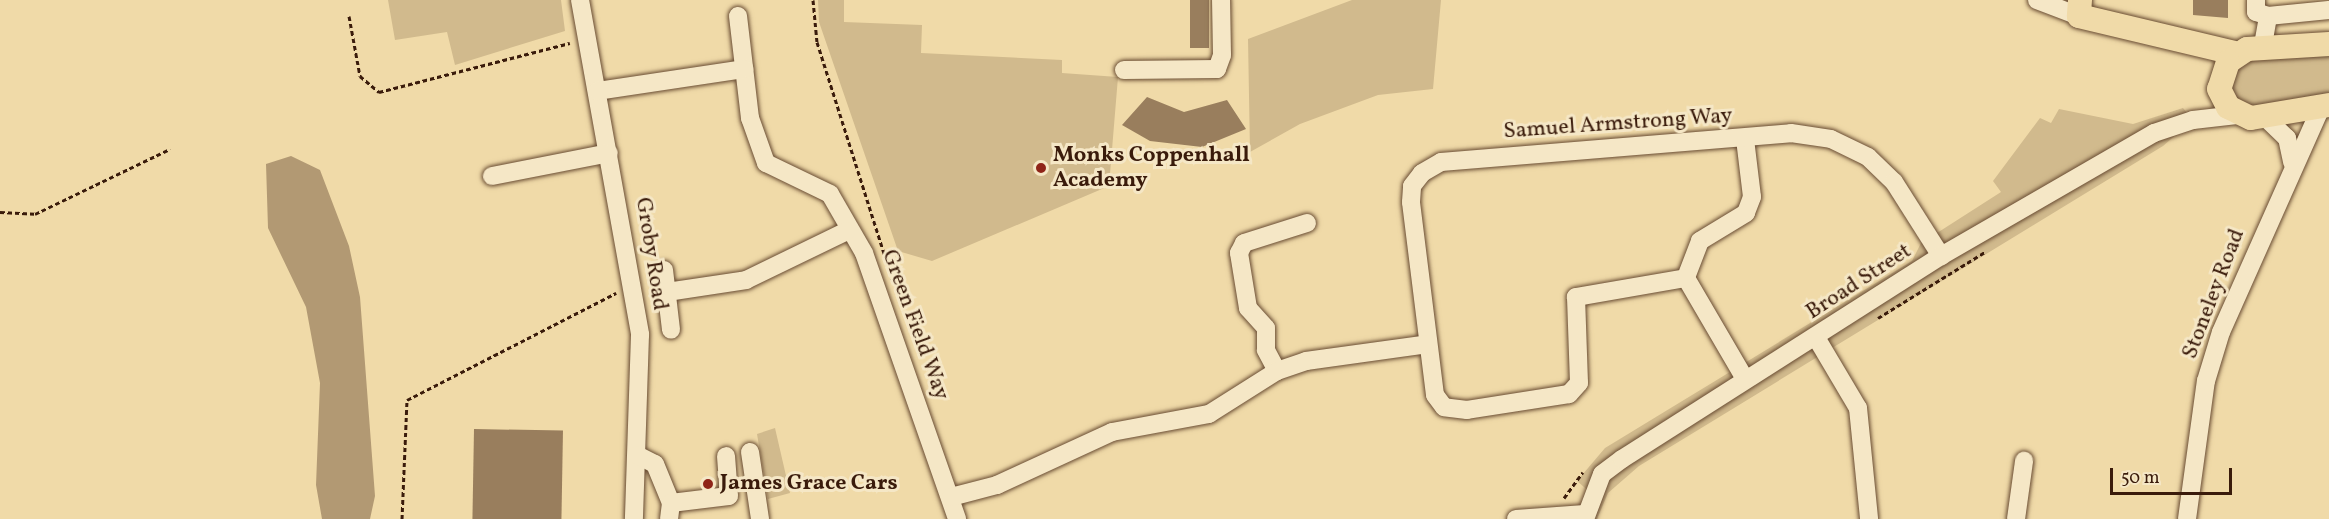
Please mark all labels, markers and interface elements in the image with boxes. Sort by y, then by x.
street label: Samuel Armstrong Way [1502,103,1734,145]
place label: Monks Coppenhall Academy [1053,142,1250,194]
marker: Monks Coppenhall Academy [1034,161,1048,175]
street label: Groby Road [629,195,673,313]
street label: Stoneley Road [2177,225,2251,363]
street label: Broad Street [1801,238,1917,326]
street label: Green Field Way [875,246,955,404]
scale bar [2113,456,2234,494]
text: 50 m [2121,466,2160,491]
place label: James Grace Cars [720,471,898,497]
marker: James Grace Cars [701,477,715,491]

